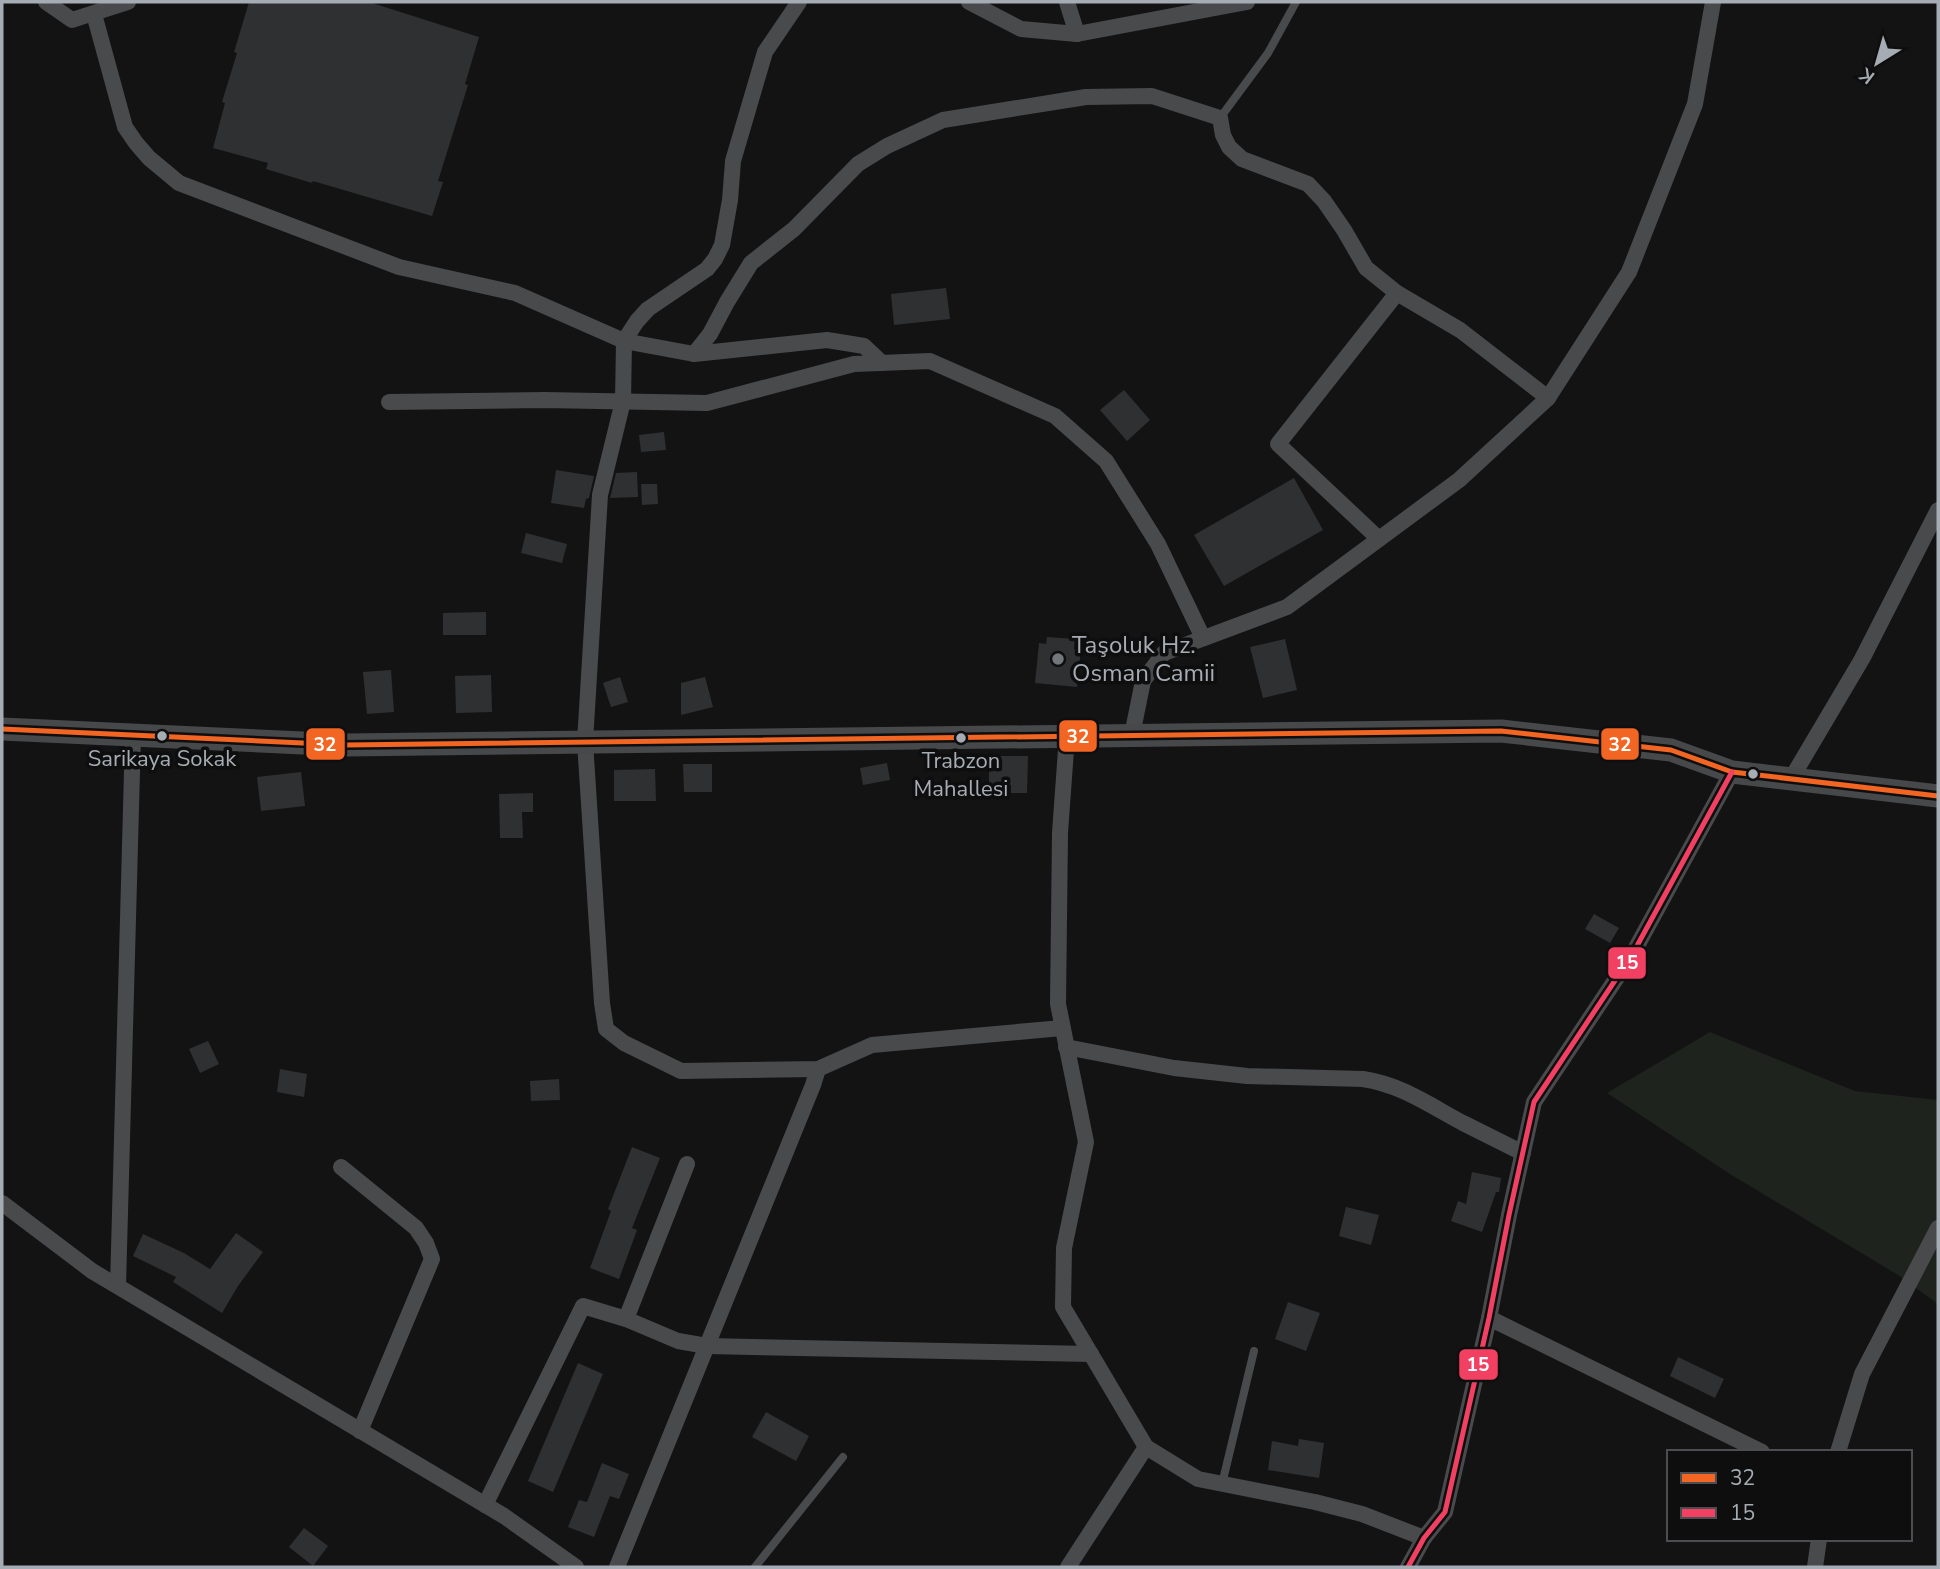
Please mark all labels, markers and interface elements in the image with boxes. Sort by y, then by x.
north arrow [1842,28,1912,98]
text: K [1853,61,1880,90]
place label: Taşoluk Hz. Osman Camii [1072,629,1215,689]
marker: Taşoluk Hz. Osman Camii [1050,651,1066,667]
line badge: 32 [1058,719,1098,753]
text: 32 [1067,724,1089,750]
line badge: 32 [305,727,346,761]
line badge: 32 [1600,727,1640,761]
marker: Sarikaya Sokak [155,729,169,743]
marker: Trabzon Mahallesi [954,731,968,745]
text: 32 [314,732,336,758]
text: 32 [1609,732,1631,758]
place label: Sarikaya Sokak [88,744,237,774]
place label: Trabzon Mahallesi [914,746,1008,804]
unlabelled marker [1746,767,1760,781]
line badge: 15 [1607,946,1647,980]
text: 15 [1616,950,1638,976]
line badge: 15 [1458,1348,1499,1381]
text: 15 [1467,1352,1489,1378]
legend [1667,1450,1912,1541]
text: 32 [1730,1464,1755,1492]
text: 15 [1730,1499,1755,1527]

